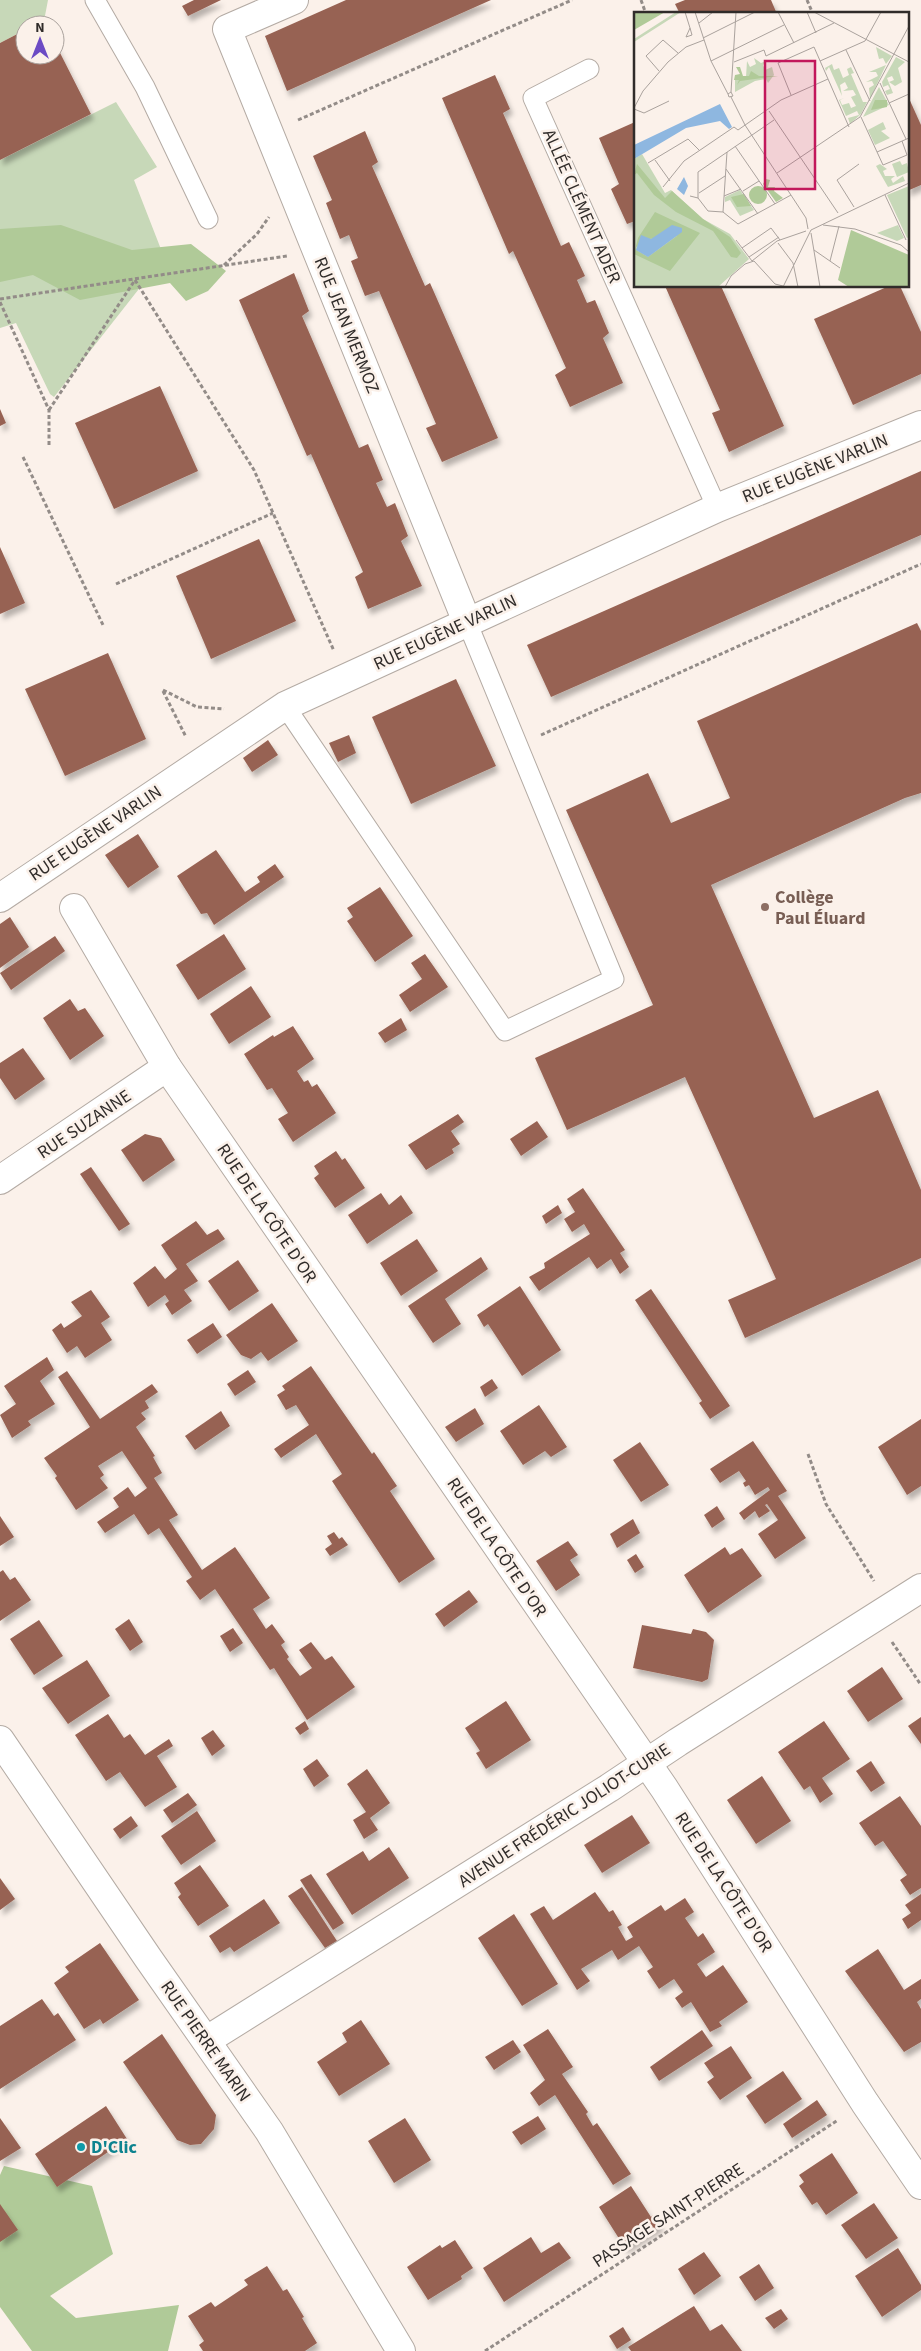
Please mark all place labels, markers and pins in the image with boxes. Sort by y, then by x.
place label: Collège Paul Éluard [775,885,866,931]
marker: Collège Paul Éluard [759,901,771,913]
place label: D'Clic [91,2135,137,2160]
marker: D'Clic [75,2141,87,2153]

